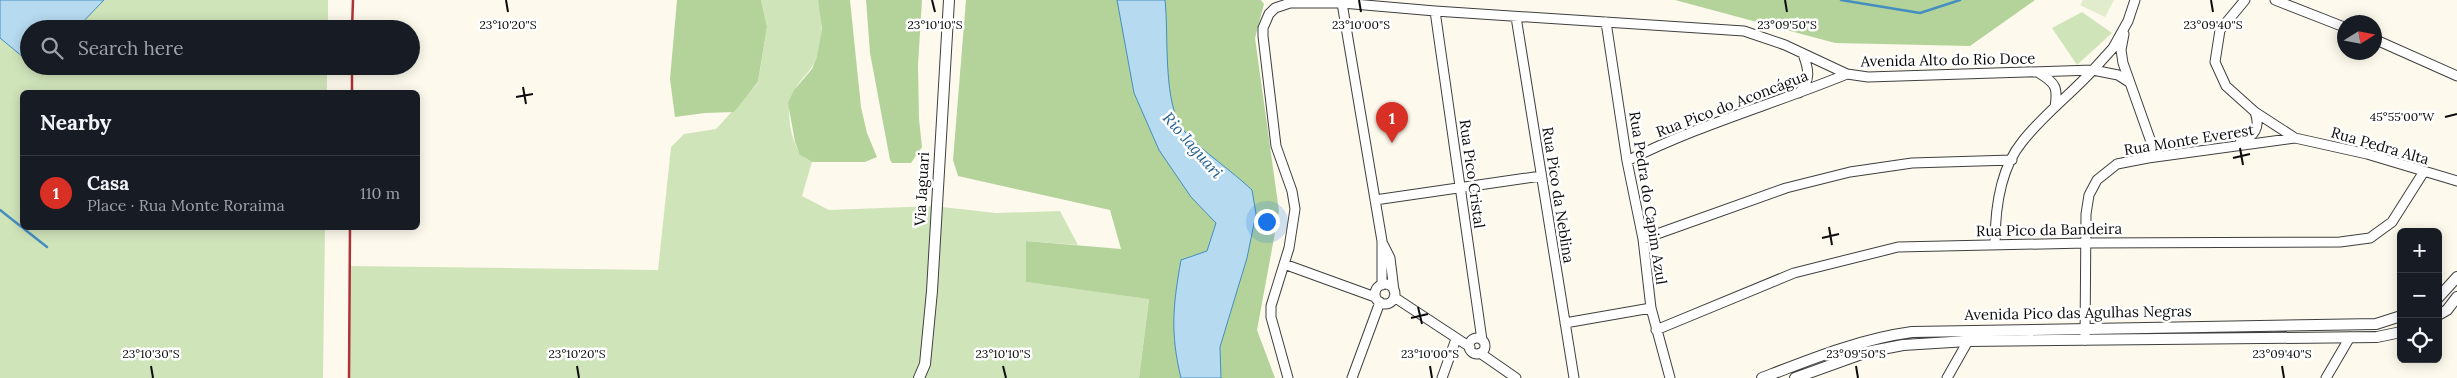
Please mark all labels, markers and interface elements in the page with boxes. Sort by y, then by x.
north arrow [2337,15,2382,60]
text: 23°10'20"S [480,17,537,32]
text: 23°10'10"S [908,17,963,32]
text: 23°10'00"S [1332,17,1390,32]
text: 23°09'50"S [1757,17,1817,32]
text: 23°09'40"S [2183,17,2243,32]
search box [20,20,420,75]
icon: search [38,34,66,62]
text: Search here [78,36,184,60]
street label: Avenida Alto do Rio Doce [1859,48,2036,71]
street label: Rua Pico do Aconcágua [1653,66,1811,141]
pin: 1 [1376,102,1408,143]
water label: Rio Jaguari [1159,108,1227,182]
text: Nearby [40,109,111,136]
text: 45°55'00"W [2370,109,2435,124]
street label: Rua Pedra do Capim Azul [1625,110,1672,286]
street label: Rua Pico Cristal [1455,118,1490,230]
street label: Rua Monte Everest [2123,120,2256,159]
street label: Rua Pedra Alta [2329,122,2432,169]
street label: Rua Pico da Neblina [1538,125,1579,265]
street label: Via Jaguari [910,151,933,228]
text: Casa [87,171,129,195]
text: 1 [53,183,59,203]
text: 110 m [360,183,400,203]
text: Place · Rua Monte Roraima [87,195,285,215]
your location [1254,209,1280,235]
street label: Rua Pico da Bandeira [1976,219,2123,240]
map controls [2397,228,2442,363]
button: + [2397,228,2442,273]
button: − [2397,273,2442,318]
street label: Avenida Pico das Agulhas Negras [1963,301,2192,324]
button: locate [2397,318,2442,363]
text: 23°10'30"S [122,346,180,361]
text: 23°10'20"S [549,346,606,361]
text: 23°10'10"S [976,346,1031,361]
text: 23°10'00"S [1401,346,1459,361]
text: 23°09'50"S [1826,346,1886,361]
text: 23°09'40"S [2252,346,2312,361]

